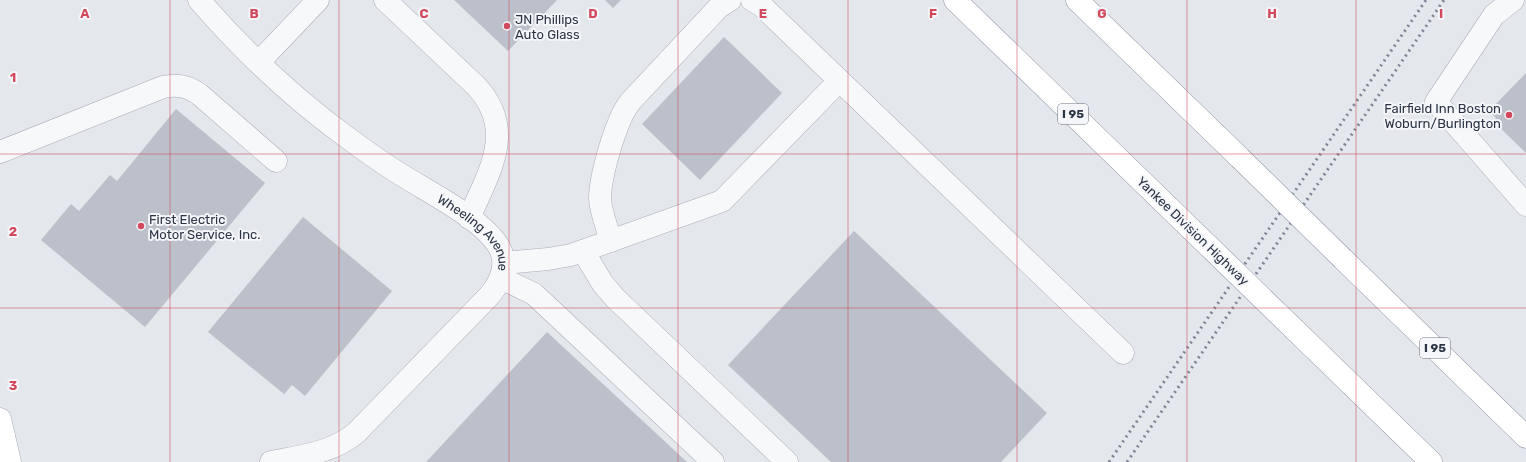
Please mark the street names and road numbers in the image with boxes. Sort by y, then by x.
road number: I 95 [1058,104,1088,124]
street label: Yankee Division Highway [1133,174,1252,289]
street label: Wheeling Avenue [435,191,511,272]
road number: I 95 [1420,338,1450,358]

